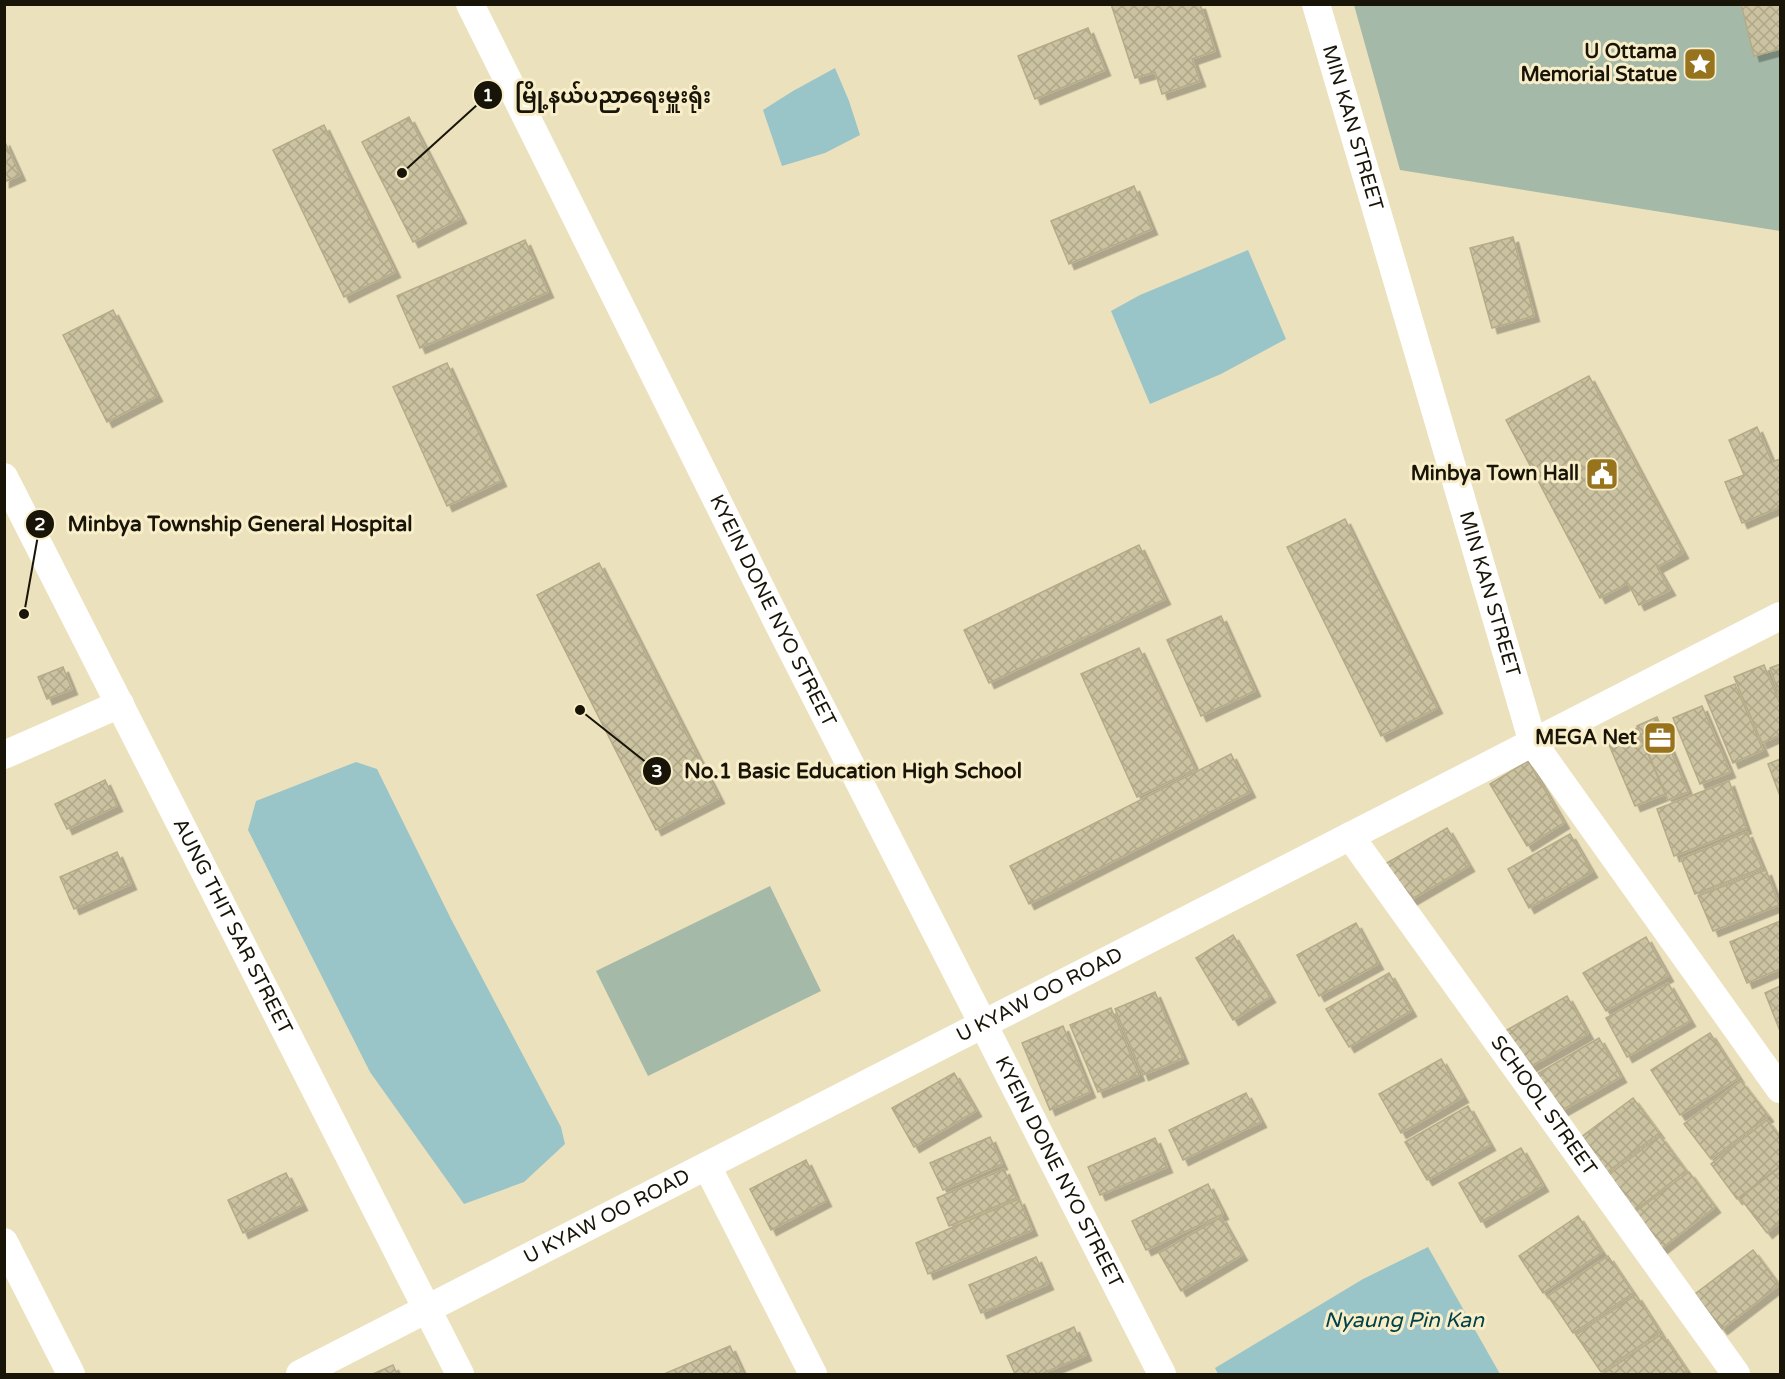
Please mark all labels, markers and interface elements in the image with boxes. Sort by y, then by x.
place label: U Ottama Memorial Statue [1520,40,1677,87]
street label: MIN KAN STREET [1317,42,1388,213]
place icon: U Ottama Memorial Statue [1682,46,1718,82]
callout: မြို့နယ်ပညာရေးမှူးရုံး [473,76,723,115]
text: မြို့နယ်ပညာရေးမှူးရုံး [515,80,711,113]
text: 1 [482,84,494,106]
public building icon: Minbya Town Hall [1584,456,1620,492]
place label: Minbya Town Hall [1411,462,1579,486]
street label: KYEIN DONE NYO STREET [704,491,841,731]
callout: Minbya Township General Hospital [25,505,424,544]
street label: MIN KAN STREET [1454,509,1525,680]
text: Minbya Township General Hospital [68,512,412,537]
text: 2 [34,513,46,535]
office icon: MEGA Net [1642,720,1678,756]
place label: MEGA Net [1535,726,1637,750]
callout: No.1 Basic Education High School [642,751,1034,790]
text: No.1 Basic Education High School [684,759,1022,784]
text: 3 [651,760,663,782]
street label: AUNG THIT SAR STREET [168,814,297,1038]
street label: U KYAW OO ROAD [952,943,1127,1048]
street label: SCHOOL STREET [1485,1031,1602,1180]
street label: KYEIN DONE NYO STREET [990,1052,1128,1292]
street label: U KYAW OO ROAD [520,1164,694,1269]
water label: Nyaung Pin Kan [1324,1308,1485,1333]

